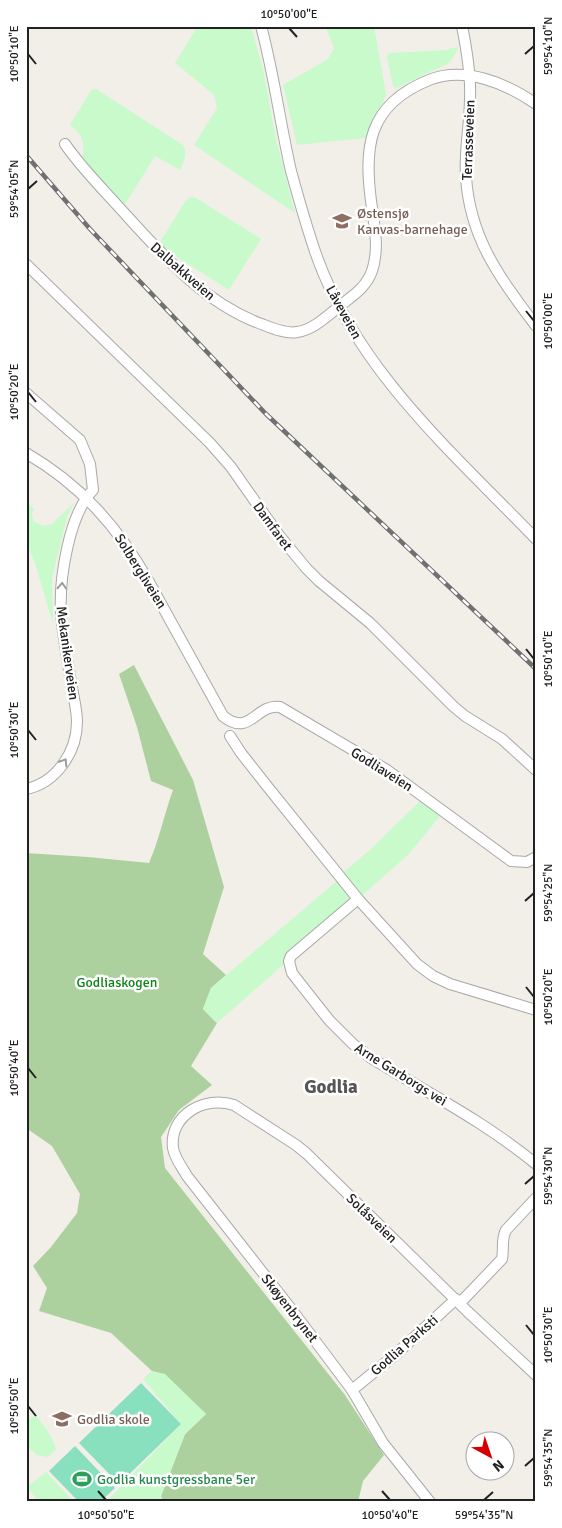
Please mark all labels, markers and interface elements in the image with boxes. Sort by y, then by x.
text: 10°50'00"E [260,7,318,22]
text: 59°54'10"N [541,17,556,75]
text: 10°50'10"E [7,25,22,83]
street label: Terrasseveien [459,99,478,181]
text: 59°54'05"N [7,160,22,218]
place label: Østensjø Kanvas-barnehage [357,205,468,238]
school or university icon: Østensjø Kanvas-barnehage [331,210,353,232]
street label: Dalbakkveien [147,239,219,304]
street label: Låveveien [322,282,365,342]
text: 10°50'00"E [541,292,556,350]
text: 10°50'20"E [7,363,22,421]
street label: Damfaret [249,499,296,554]
street label: Solbergliveien [111,531,170,612]
one-way arrow [56,581,67,589]
street label: Mekanikerveien [52,605,83,701]
text: 10°50'10"E [541,630,556,688]
text: 10°50'30"E [7,701,22,759]
street label: Godliaveien [348,744,416,795]
one-way arrow [58,758,68,767]
text: 59°54'25"N [541,864,556,922]
text: 10°50'20"E [541,968,556,1026]
park label: Godliaskogen [77,974,157,991]
text: 10°50'40"E [7,1039,22,1097]
street label: Arne Garborgs vei [351,1039,450,1110]
district label: Godlia [304,1075,358,1099]
text: 59°54'30"N [541,1147,556,1205]
street label: Solåsveien [343,1190,401,1247]
street label: Skøyenbrynet [258,1271,322,1346]
text: 10°50'30"E [541,1306,556,1364]
street label: Godlia Parksti [367,1312,441,1379]
text: 10°50'50"E [7,1377,22,1435]
school or university icon: Godlia skole [51,1408,73,1430]
place label: Godlia skole [77,1411,150,1428]
text: 59°54'35"N [541,1429,556,1487]
north arrow [464,1430,514,1480]
text: N [489,1456,507,1475]
sports icon: Godlia kunstgressbane 5er [71,1468,93,1490]
place label: Godlia kunstgressbane 5er [97,1471,256,1488]
text: 10°50'50"E [77,1508,135,1523]
text: 10°50'40"E [361,1508,419,1523]
text: 59°54'35"N [455,1508,513,1523]

